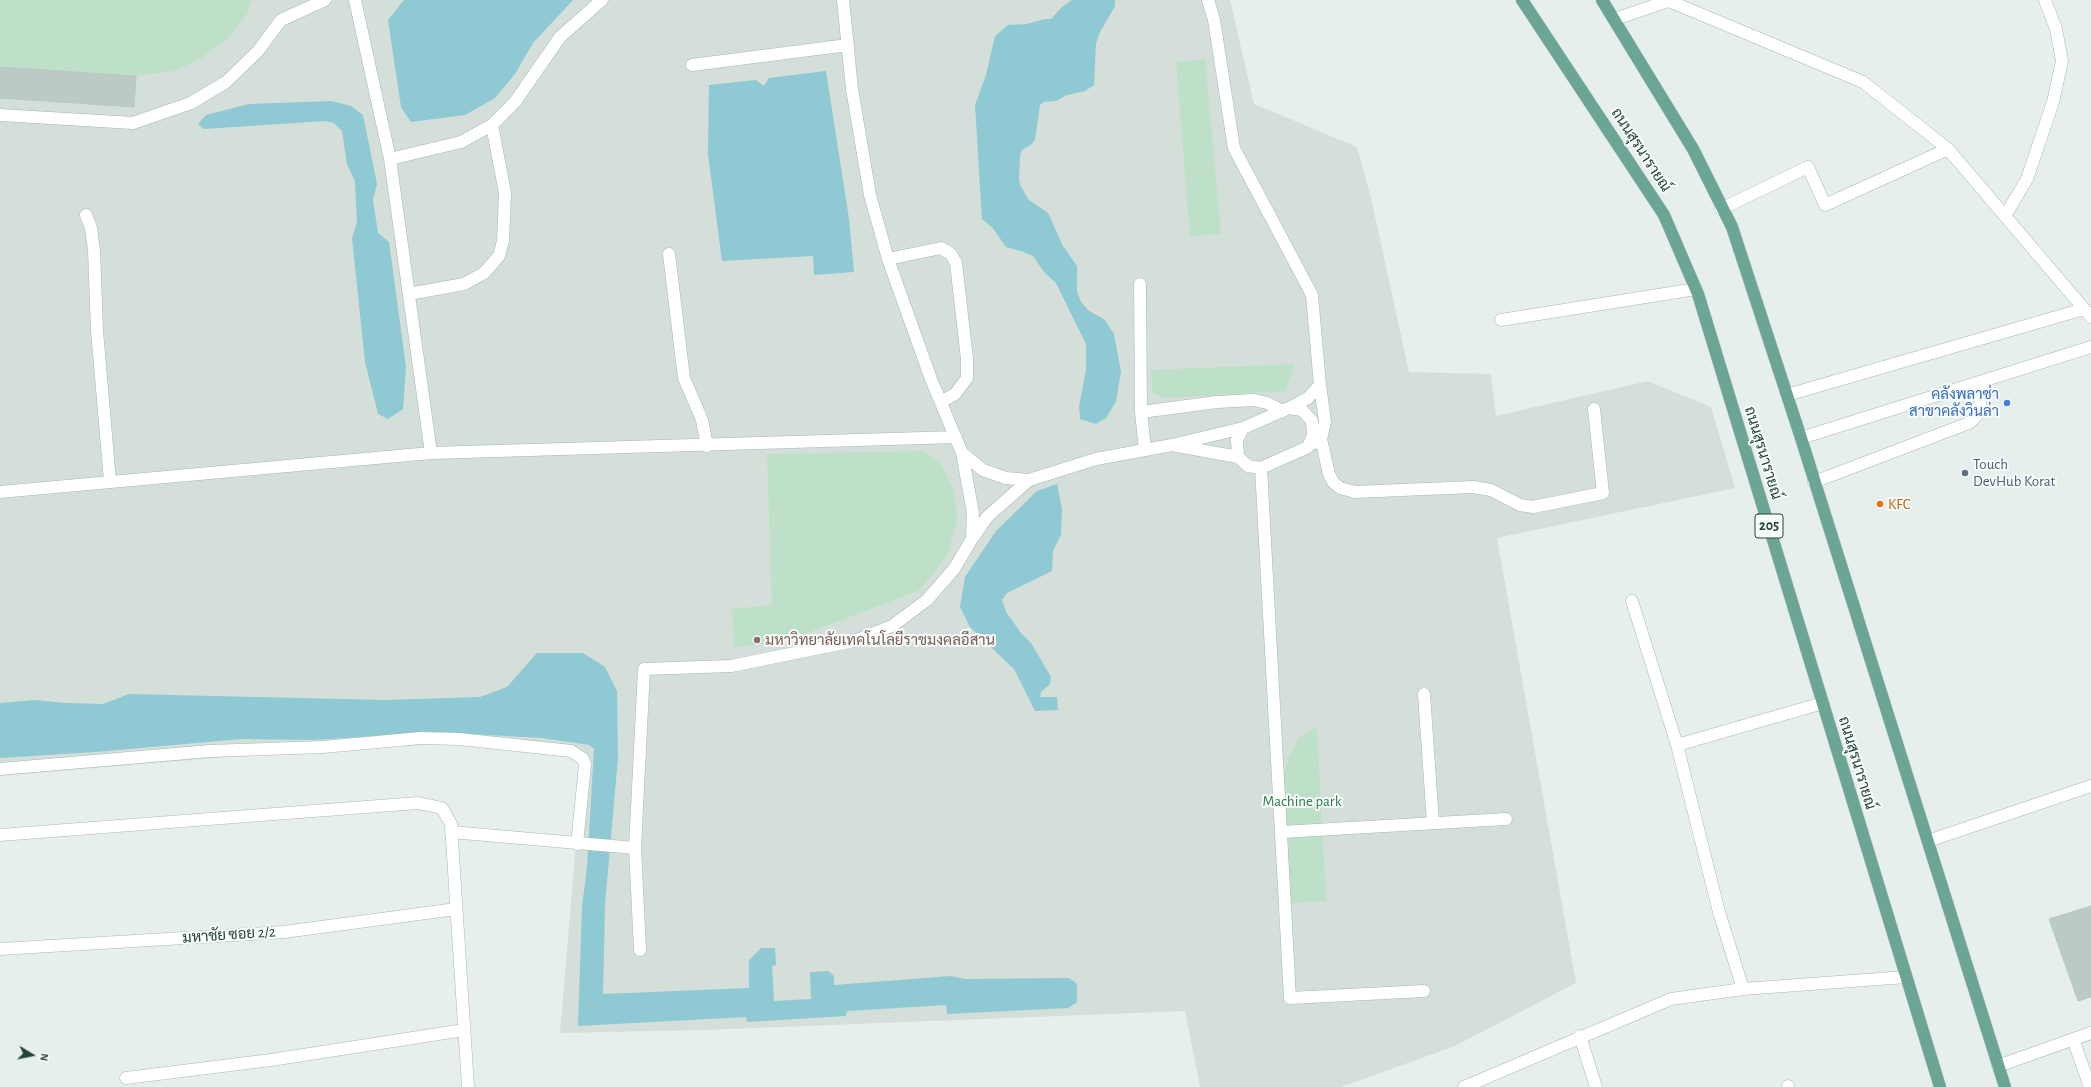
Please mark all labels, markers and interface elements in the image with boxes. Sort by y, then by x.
street label: ถนนสุรนารายณ์ [1607,105,1675,195]
place label: คลังพลาซ่า สาขาคลังวินล่า [1909,385,1999,420]
marker: คลังพลาซ่า สาขาคลังวินล่า [2002,398,2012,408]
street label: ถนนสุรนารายณ์ [1740,404,1786,502]
place label: Touch DevHub Korat [1973,455,2055,490]
marker: Touch DevHub Korat [1960,468,1970,478]
place label: KFC [1888,495,1910,513]
marker: KFC [1875,499,1885,509]
road number: 205 [1755,514,1783,538]
place label: มหาวิทยาลัยเทคโนโลยีราชมงคลอีสาน [765,631,995,649]
marker: มหาวิทยาลัยเทคโนโลยีราชมงคลอีสาน [752,635,762,645]
street label: ถนนสุรนารายณ์ [1834,714,1880,812]
park label: Machine park [1262,792,1342,810]
street label: มหาชัย ซอย 2/2 [182,923,276,947]
north arrow [12,1035,52,1075]
text: N [38,1052,50,1062]

